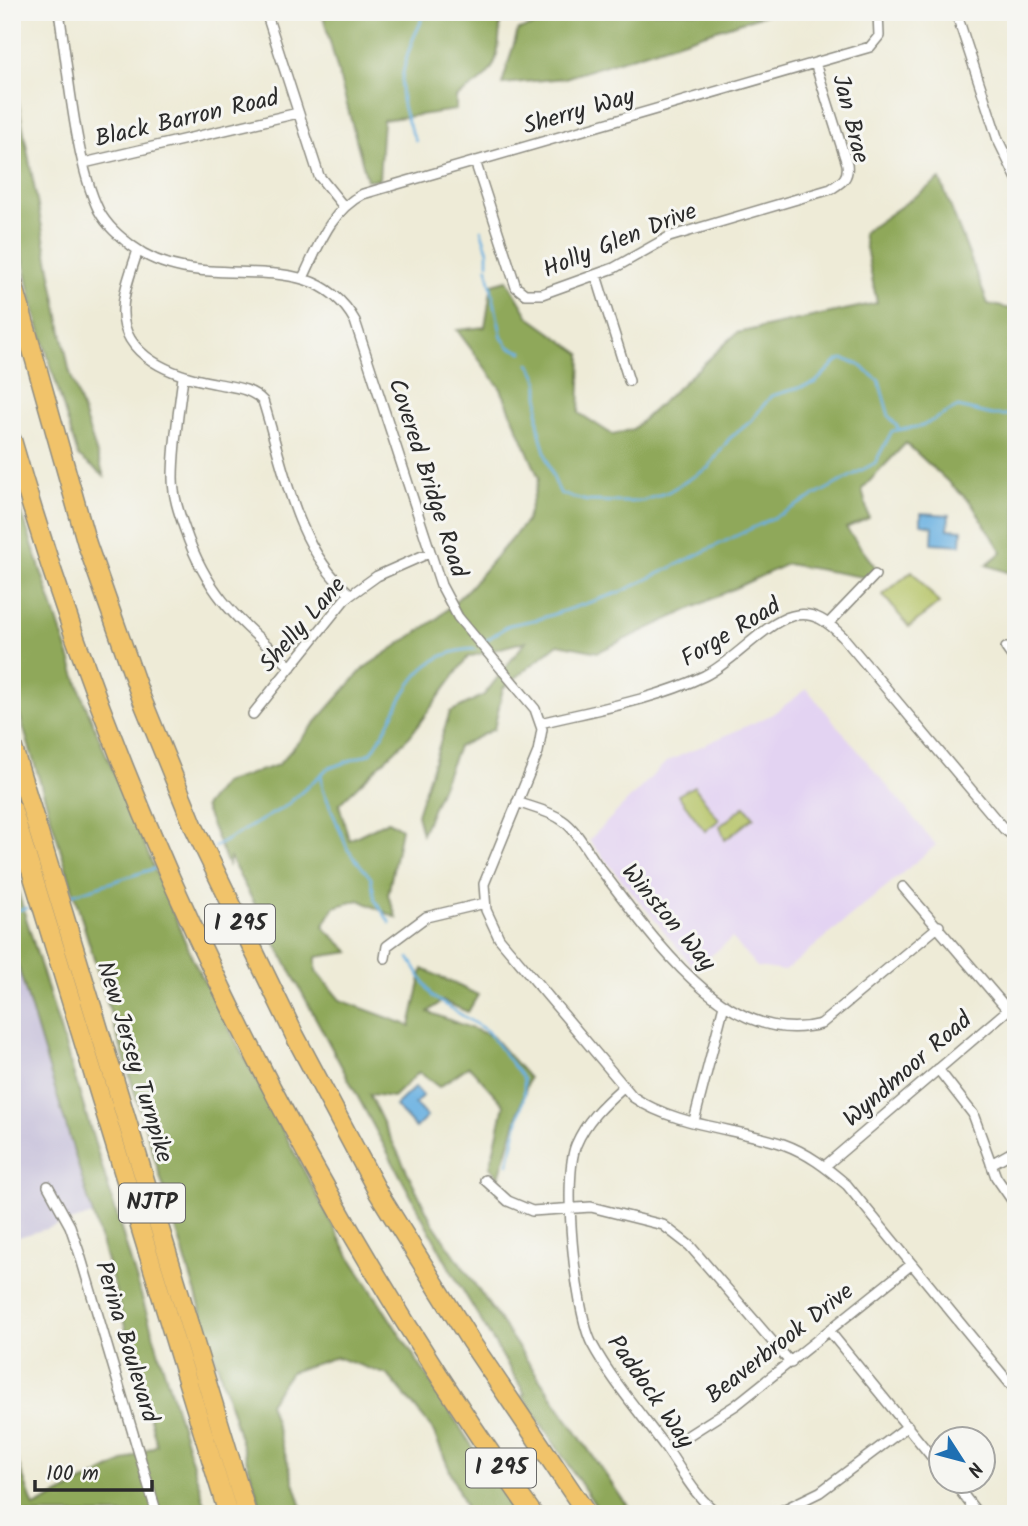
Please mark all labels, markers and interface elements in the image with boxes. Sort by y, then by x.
street label: Jan Brae [820,71,880,168]
street label: Sherry Way [519,77,640,147]
street label: Black Barron Road [91,79,284,159]
street label: Holly Glen Drive [537,192,703,290]
street label: Covered Bridge Road [376,373,478,584]
street label: Shelly Lane [250,568,356,682]
street label: Forge Road [673,587,790,678]
street label: Winston Way [611,855,726,981]
road number: I 295 [205,904,275,944]
street label: New Jersey Turnpike [85,956,183,1168]
street label: Wyndmoor Road [834,1002,982,1138]
road number: NJTP [119,1184,185,1222]
street label: Perina Boulevard [83,1257,169,1428]
street label: Beaverbrook Drive [697,1273,863,1415]
street label: Paddock Way [596,1327,704,1458]
north arrow [926,1424,996,1494]
road number: I 295 [466,1448,536,1488]
scale bar [35,1449,152,1493]
text: N [958,1455,990,1482]
text: 100 m [46,1458,99,1491]

